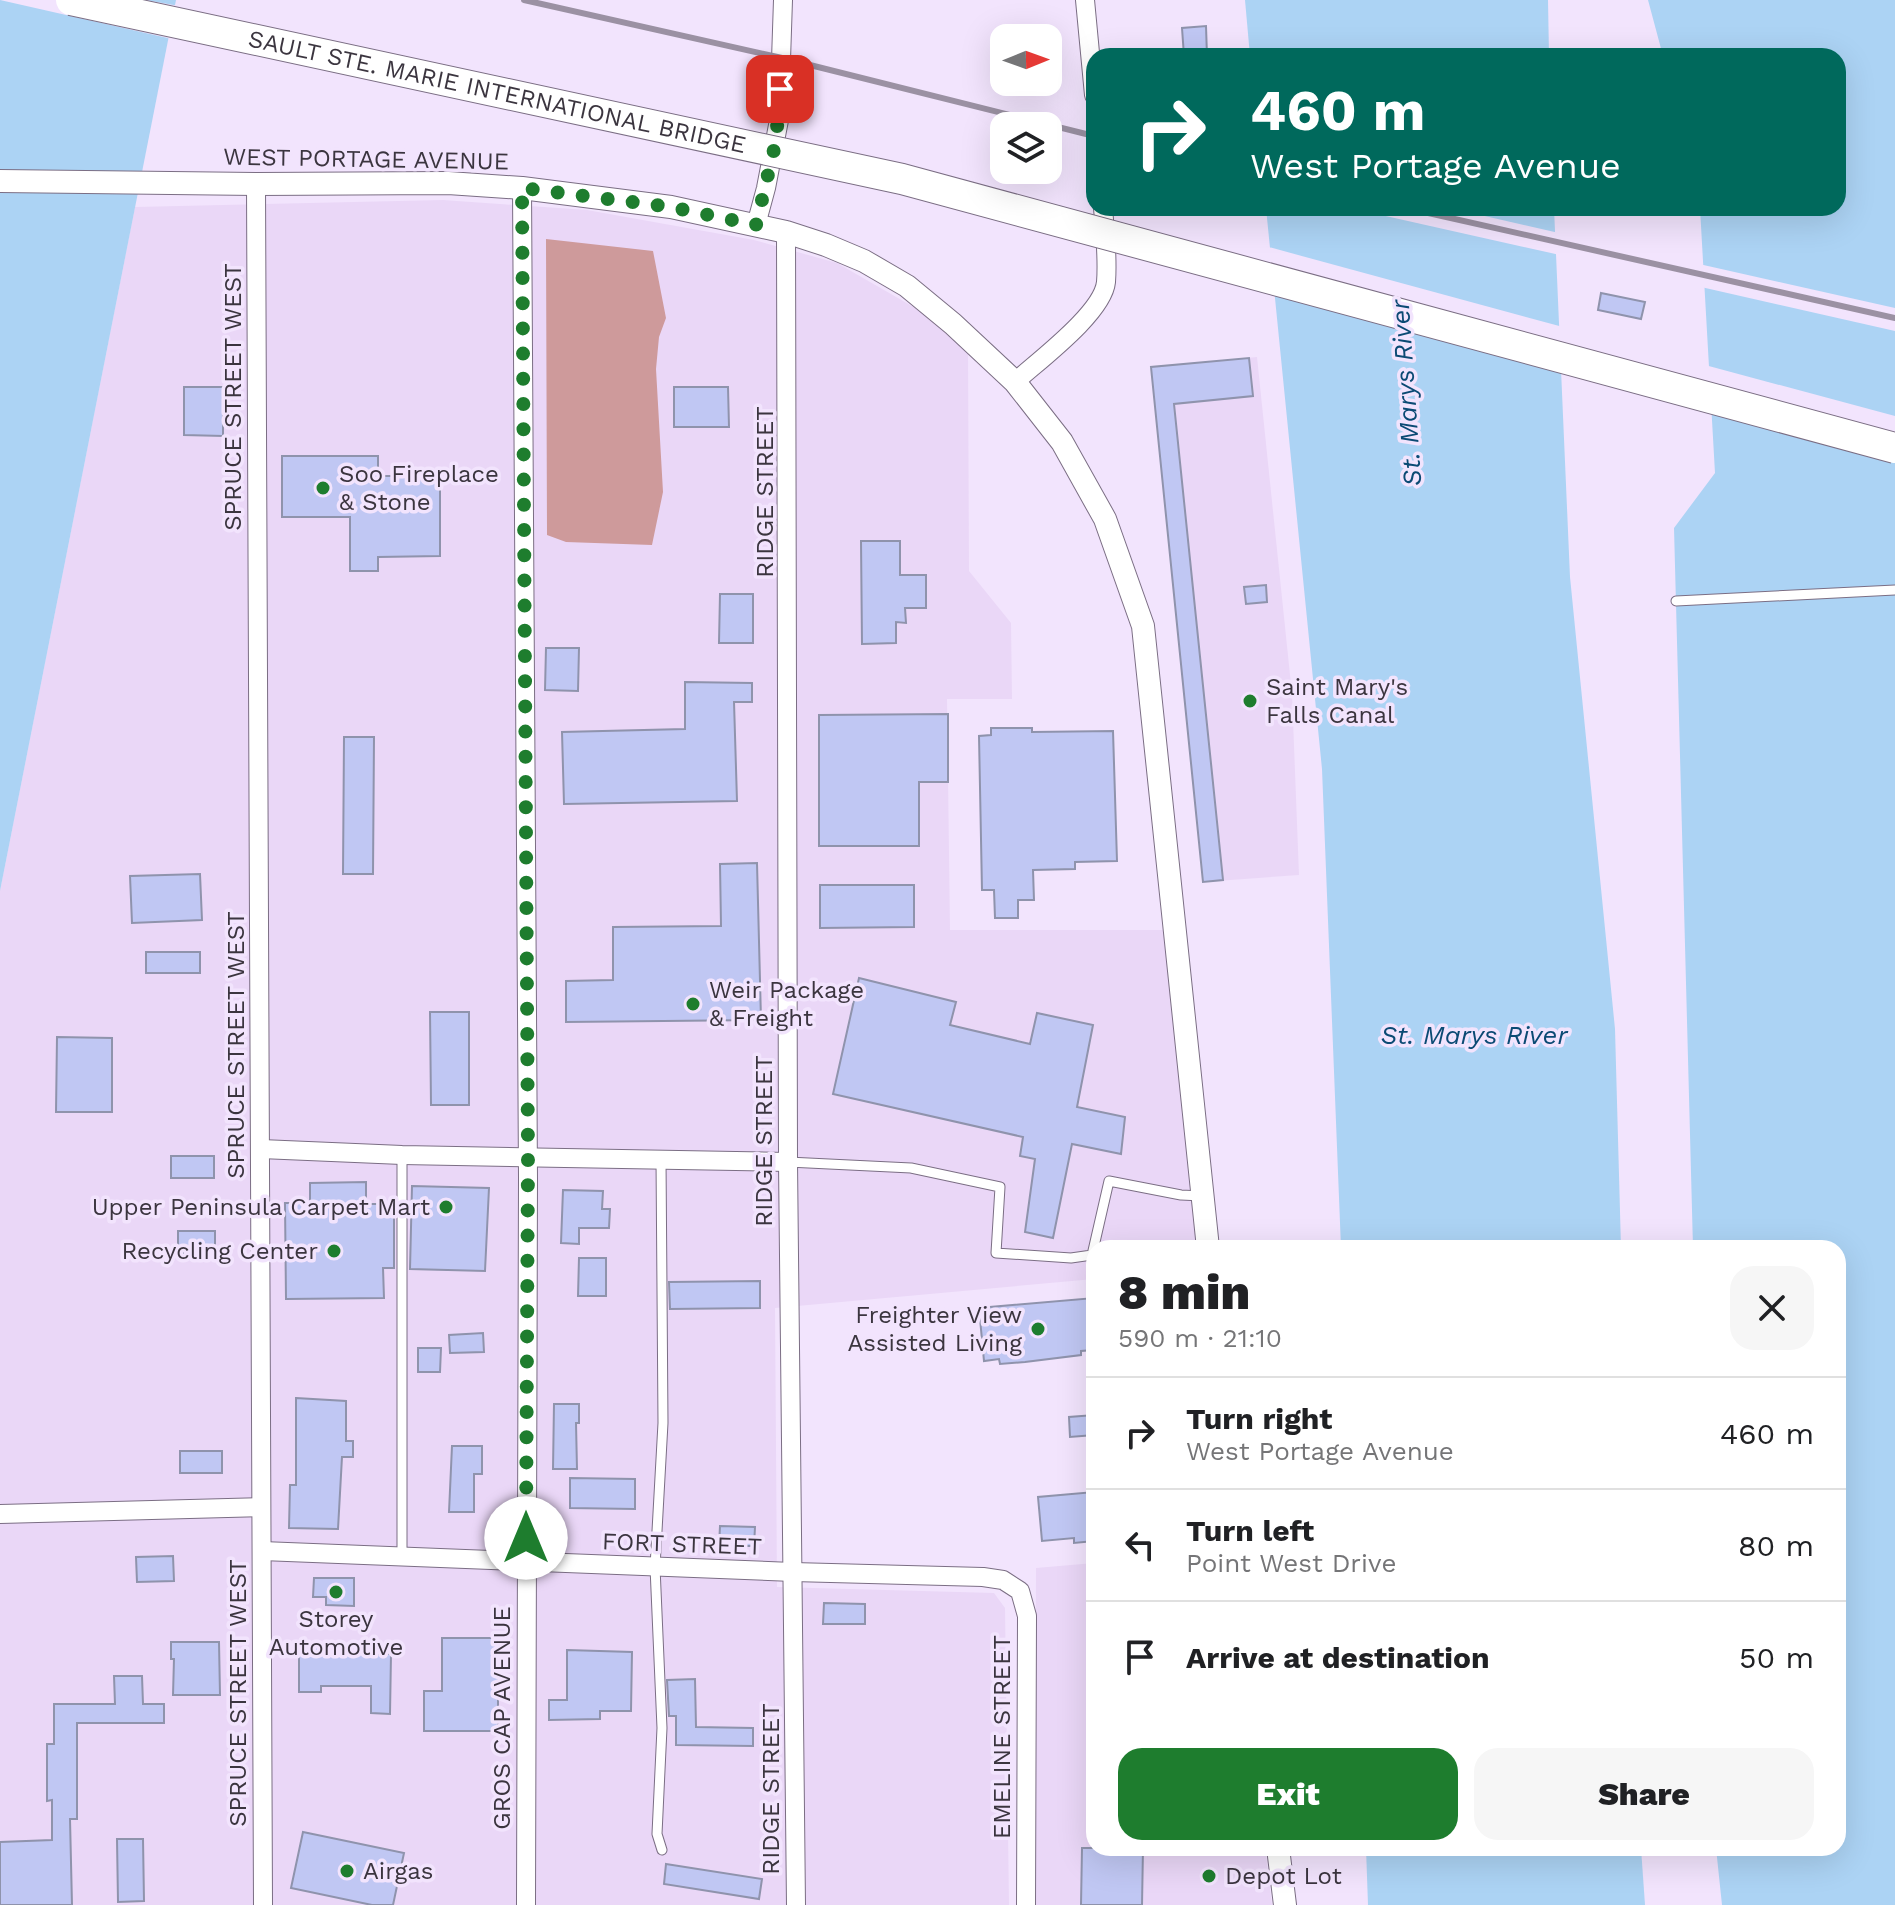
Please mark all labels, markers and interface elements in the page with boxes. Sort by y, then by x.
north arrow [990,24,1062,96]
map controls [990,24,1062,184]
street label: SAULT STE. MARIE INTERNATIONAL BRIDGE [246,25,749,159]
pin [746,55,814,123]
icon: arrive [758,67,802,111]
text: 460 m [1250,78,1425,144]
icon: right [1118,80,1222,184]
button: layers [990,112,1062,184]
street label: WEST PORTAGE AVENUE [223,143,509,175]
text: West Portage Avenue [1250,145,1621,187]
street label: SPRUCE STREET WEST [219,263,247,531]
water label: St. Marys River [1384,298,1427,487]
street label: RIDGE STREET [751,406,779,578]
place label: Soo Fireplace & Stone [339,460,499,516]
marker: Soo Fireplace & Stone [314,479,332,497]
place label: Saint Mary's Falls Canal [1266,673,1408,729]
marker: Saint Mary's Falls Canal [1241,692,1259,710]
street label: SPRUCE STREET WEST [222,911,250,1179]
place label: Weir Package & Freight [709,976,864,1032]
marker: Weir Package & Freight [684,995,702,1013]
water label: St. Marys River [1380,1020,1568,1050]
street label: RIDGE STREET [750,1055,778,1227]
place label: Upper Peninsula Carpet Mart [92,1193,430,1221]
marker: Upper Peninsula Carpet Mart [437,1198,455,1216]
place label: Recycling Center [122,1237,318,1265]
marker: Recycling Center [325,1242,343,1260]
text: 8 min [1118,1264,1250,1321]
button: close [1730,1266,1814,1350]
place label: Freighter View Assisted Living [848,1301,1022,1357]
marker: Freighter View Assisted Living [1029,1320,1047,1338]
text: 590 m · 21:10 [1118,1323,1282,1353]
text: Turn right [1186,1401,1332,1436]
icon: right [1118,1411,1162,1455]
text: 460 m [1720,1416,1814,1451]
text: West Portage Avenue [1186,1436,1454,1466]
position arrow [484,1496,568,1580]
text: Turn left [1186,1513,1314,1548]
icon: left [1118,1523,1162,1567]
street label: FORT STREET [602,1527,762,1561]
text: 80 m [1738,1528,1814,1563]
text: Point West Drive [1186,1548,1396,1578]
street label: SPRUCE STREET WEST [224,1559,252,1827]
marker: Storey Automotive [327,1583,345,1601]
place label: Storey Automotive [269,1605,403,1661]
street label: GROS CAP AVENUE [488,1606,516,1830]
street label: EMELINE STREET [988,1635,1016,1839]
icon: arrive [1118,1635,1162,1679]
text: Arrive at destination [1186,1640,1490,1675]
text: 50 m [1739,1640,1814,1675]
street label: RIDGE STREET [757,1703,785,1875]
button: Exit [1118,1748,1458,1840]
button: Share [1474,1748,1814,1840]
place label: Airgas [363,1857,433,1885]
marker: Airgas [338,1862,356,1880]
place label: Depot Lot [1225,1862,1342,1890]
marker: Depot Lot [1200,1867,1218,1885]

